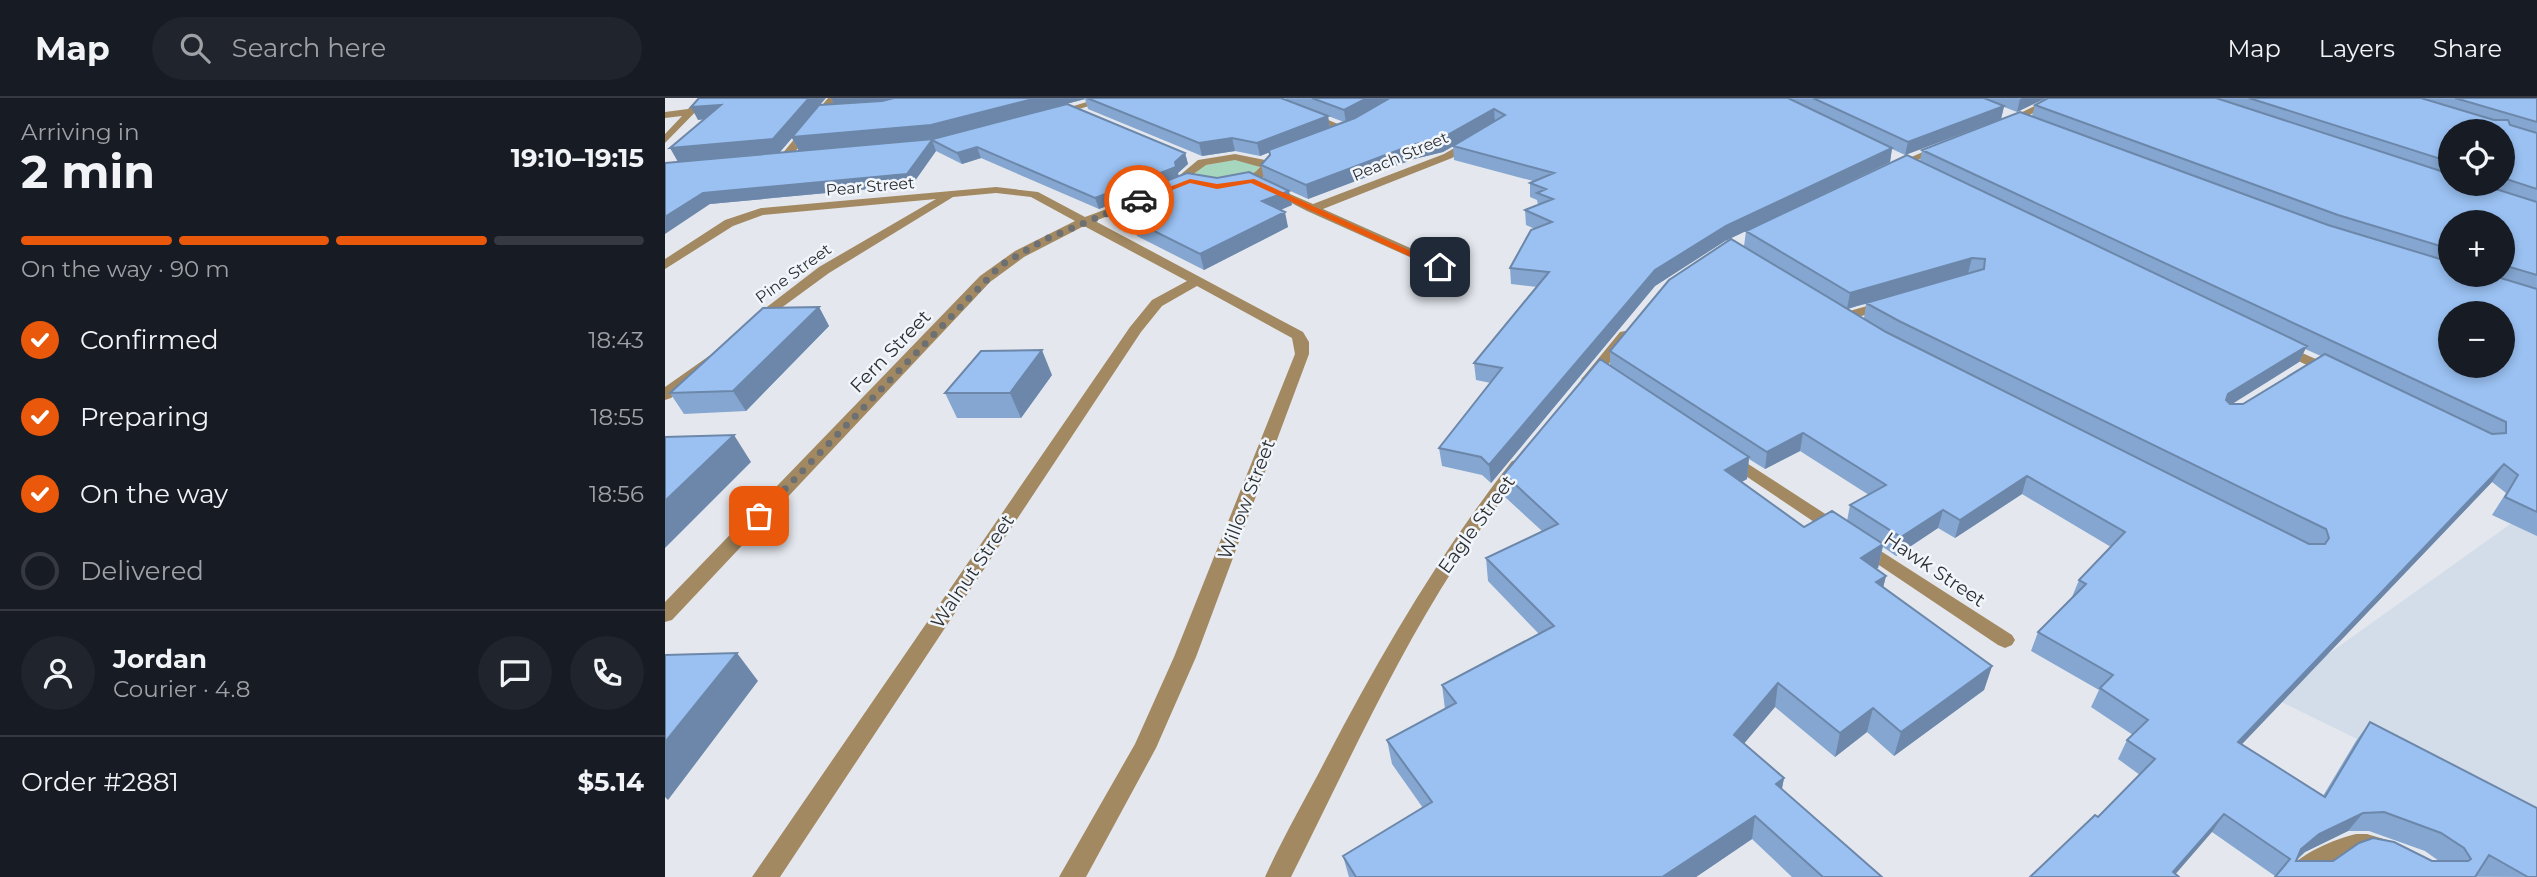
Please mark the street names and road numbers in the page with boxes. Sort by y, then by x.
street label: Peach Street [1349,128,1452,185]
street label: Pear Street [825,173,916,200]
street label: Pine Street [752,239,835,307]
street label: Fern Street [845,305,936,397]
street label: Willow Street [1213,436,1280,563]
street label: Eagle Street [1433,470,1520,578]
street label: Walnut Street [926,510,1019,632]
street label: Hawk Street [1880,527,1990,612]

